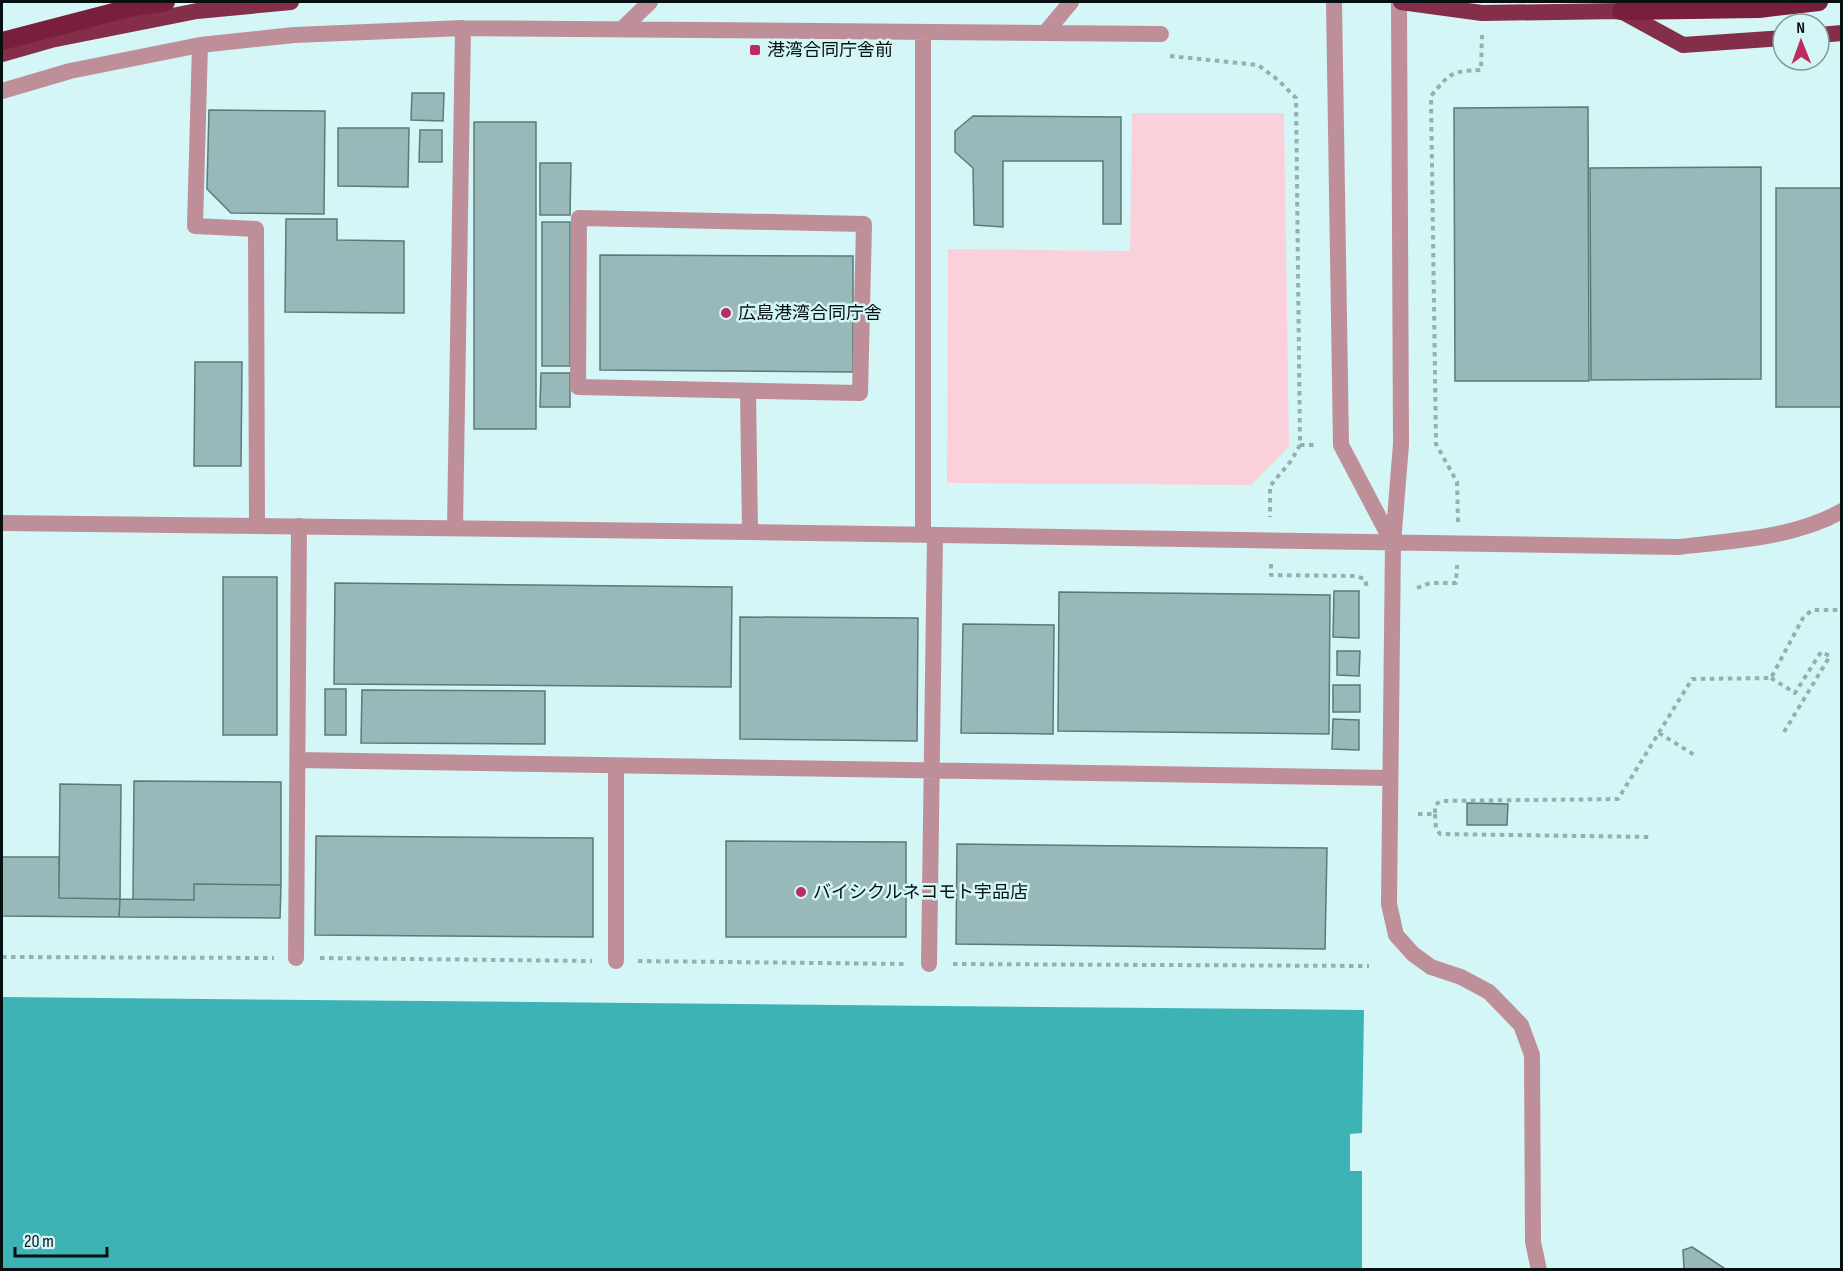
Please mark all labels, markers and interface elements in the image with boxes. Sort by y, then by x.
north arrow [1771,12,1831,72]
text: N [1796,19,1805,38]
place label: 港湾合同庁舎前 [767,40,893,61]
marker: 港湾合同庁舎前 [748,43,762,57]
place label: 広島港湾合同庁舎 [738,303,882,324]
marker: 広島港湾合同庁舎 [719,306,733,320]
place label: バイシクルネコモト宇品店 [813,882,1028,903]
marker: バイシクルネコモト宇品店 [794,885,808,899]
scale bar [15,1220,106,1258]
text: 20 m [24,1231,54,1252]

